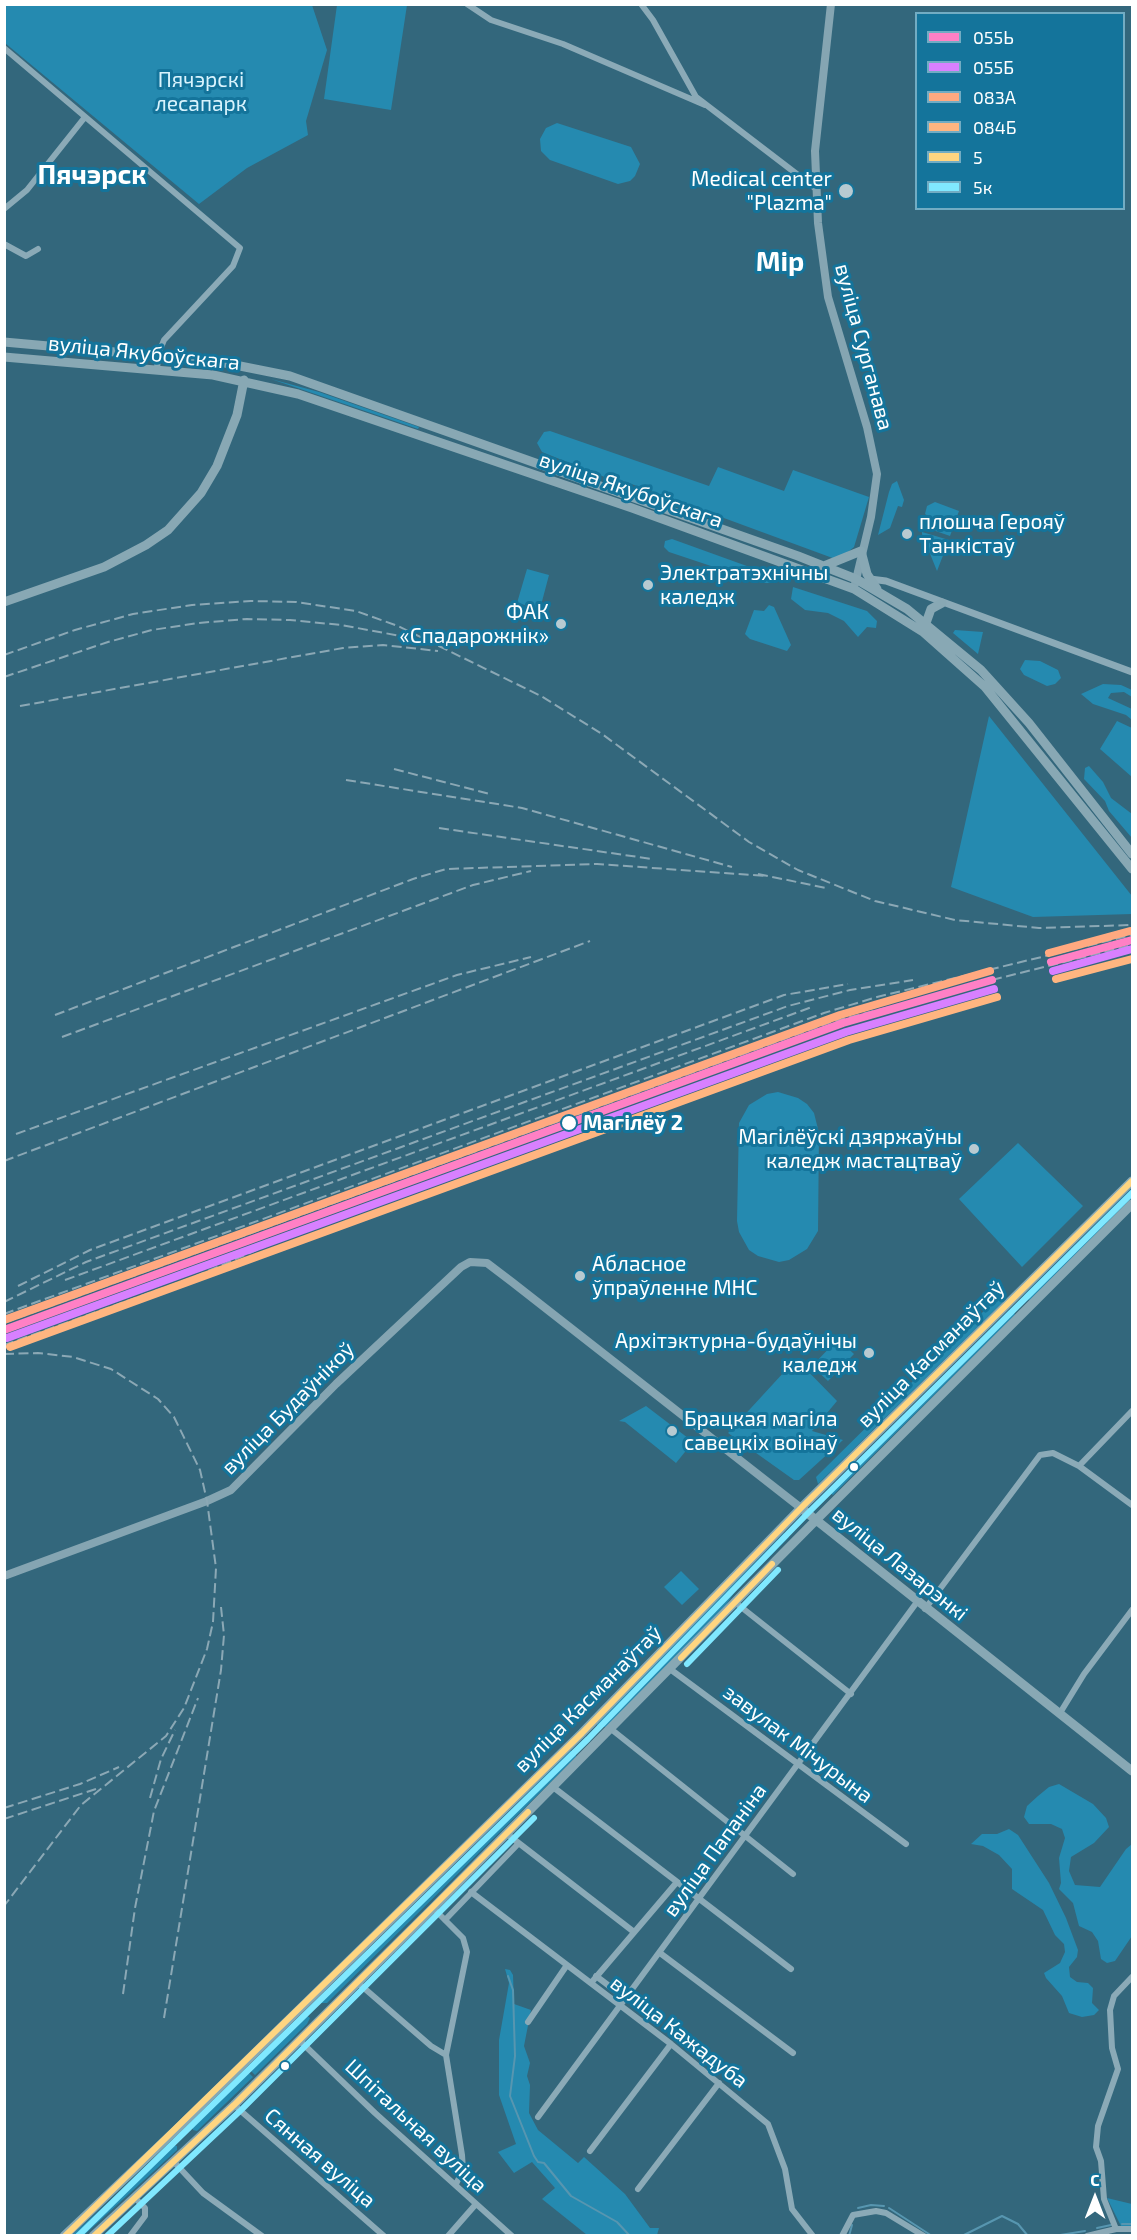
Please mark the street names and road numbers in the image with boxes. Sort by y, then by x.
street label: вуліца Сурганава [830,261,898,433]
street label: вуліца Якубоўскага [47,330,241,376]
street label: вуліца Якубоўскага [536,447,726,533]
street label: вуліца Касманаўтаў [852,1275,1010,1433]
street label: вуліца Будаўнікоў [216,1336,360,1480]
street label: вуліца Лазарэнкі [827,1502,973,1626]
street label: вуліца Касманаўтаў [509,1620,667,1778]
street label: завулак Мічурына [718,1680,878,1808]
street label: вуліца Папаніна [658,1779,772,1921]
street label: вуліца Кажадуба [605,1971,753,2093]
street label: Шпітальная вуліца [340,2054,492,2198]
street label: Сянная вуліца [259,2103,381,2213]

